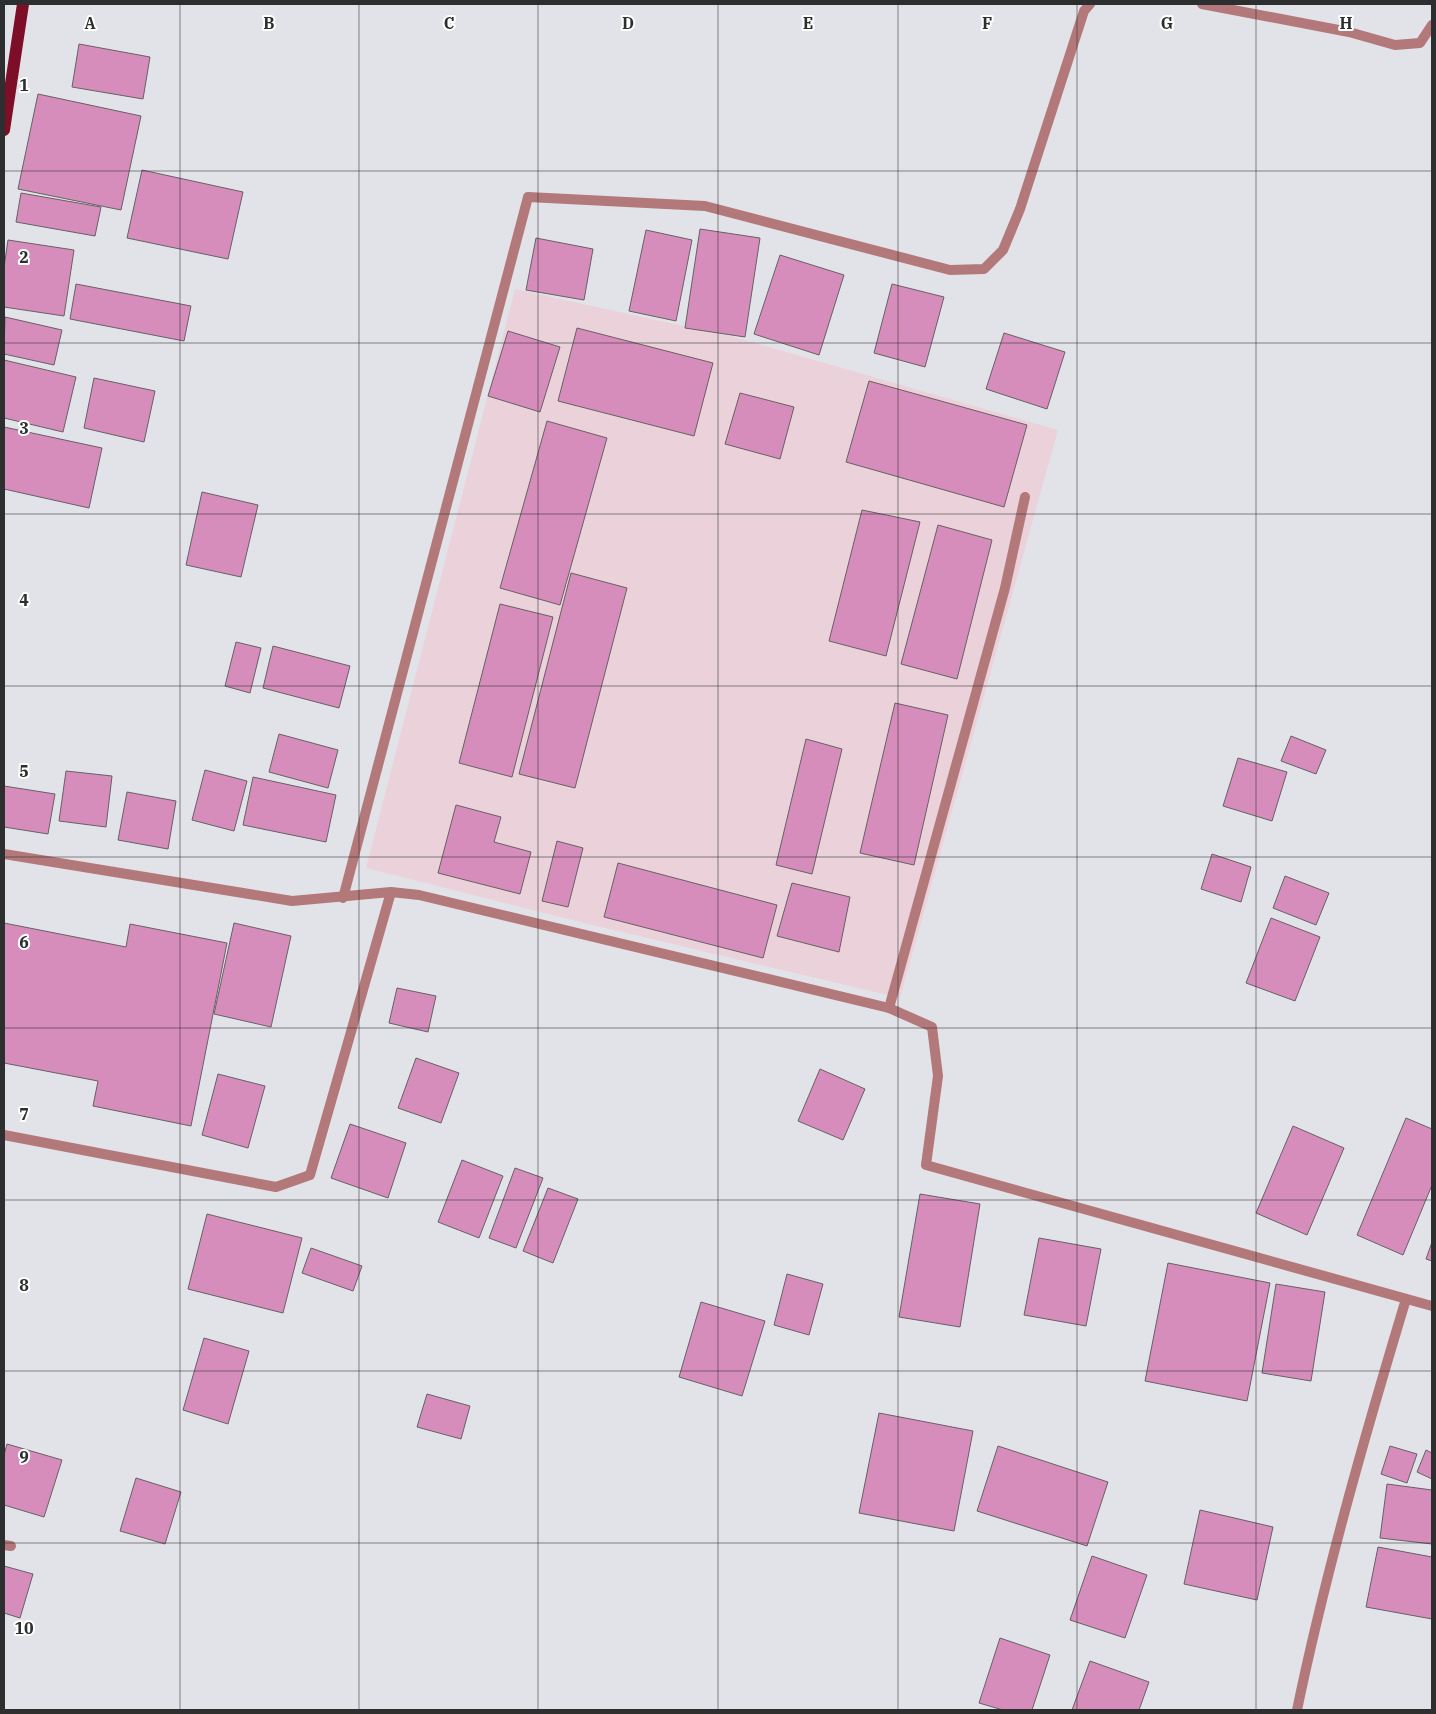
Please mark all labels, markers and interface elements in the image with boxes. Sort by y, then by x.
text: A [84,13,96,33]
text: B [263,13,275,33]
text: C [444,13,454,33]
text: D [622,13,634,33]
text: E [803,13,813,33]
text: F [982,13,992,33]
text: G [1161,13,1173,33]
text: H [1340,13,1353,33]
text: 1 [19,75,29,95]
text: 2 [19,247,29,267]
text: 3 [19,418,29,438]
text: 4 [19,590,29,610]
text: 5 [19,761,29,781]
text: 6 [19,932,29,952]
text: 7 [19,1104,29,1124]
text: 8 [19,1275,29,1295]
text: 9 [19,1447,29,1467]
text: 10 [14,1618,34,1638]

